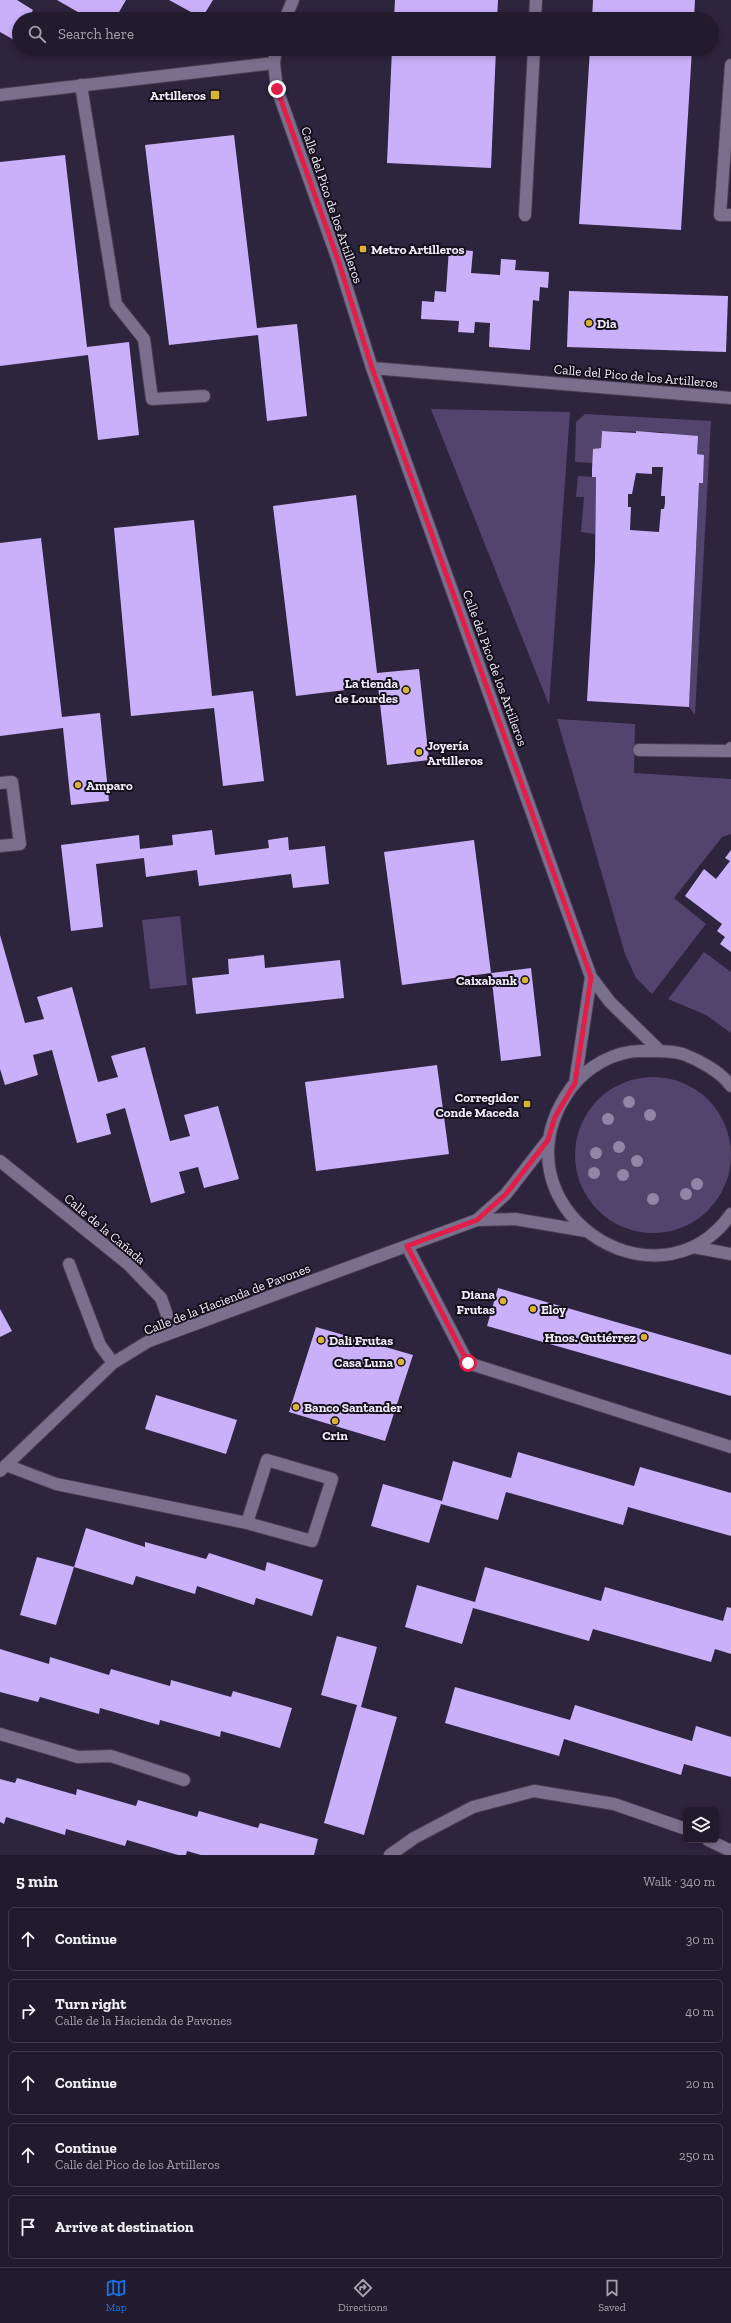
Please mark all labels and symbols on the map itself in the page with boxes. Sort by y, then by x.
route end [268,80,286,98]
place label: Artilleros [150,88,206,103]
marker: Artilleros [209,89,221,101]
street label: Calle del Pico de los Artilleros [298,125,366,286]
place label: Metro Artilleros [371,242,464,257]
marker: Metro Artilleros [358,244,368,254]
place label: Dia [597,316,617,331]
marker: Dia [584,318,594,328]
street label: Calle del Pico de los Artilleros [553,361,719,391]
street label: Calle del Pico de los Artilleros [460,588,530,748]
place label: La tienda de Lourdes [335,676,398,706]
marker: La tienda de Lourdes [401,685,411,695]
place label: Joyería Artilleros [427,738,483,768]
marker: Joyería Artilleros [414,747,424,757]
place label: Amparo [86,778,133,793]
marker: Amparo [73,780,83,790]
place label: Caixabank [456,973,517,988]
marker: Caixabank [520,975,530,985]
place label: Corregidor Conde Maceda [435,1090,519,1120]
marker: Corregidor Conde Maceda [522,1099,532,1109]
street label: Calle de la Cañada [61,1191,149,1268]
street label: Calle de la Hacienda de Pavones [142,1260,313,1338]
place label: Diana Frutas [457,1287,495,1317]
marker: Diana Frutas [498,1296,508,1306]
place label: Eloy [541,1302,566,1317]
marker: Eloy [528,1304,538,1314]
place label: Hnos. Gutiérrez [545,1330,636,1345]
marker: Hnos. Gutiérrez [639,1332,649,1342]
place label: Dali Frutas [329,1333,393,1348]
marker: Dali Frutas [316,1335,326,1345]
route start [459,1354,477,1372]
place label: Casa Luna [334,1355,393,1370]
marker: Casa Luna [396,1357,406,1367]
place label: Banco Santander [304,1400,402,1415]
marker: Banco Santander [291,1402,301,1412]
marker: Crin [330,1416,340,1426]
place label: Crin [322,1428,348,1443]

